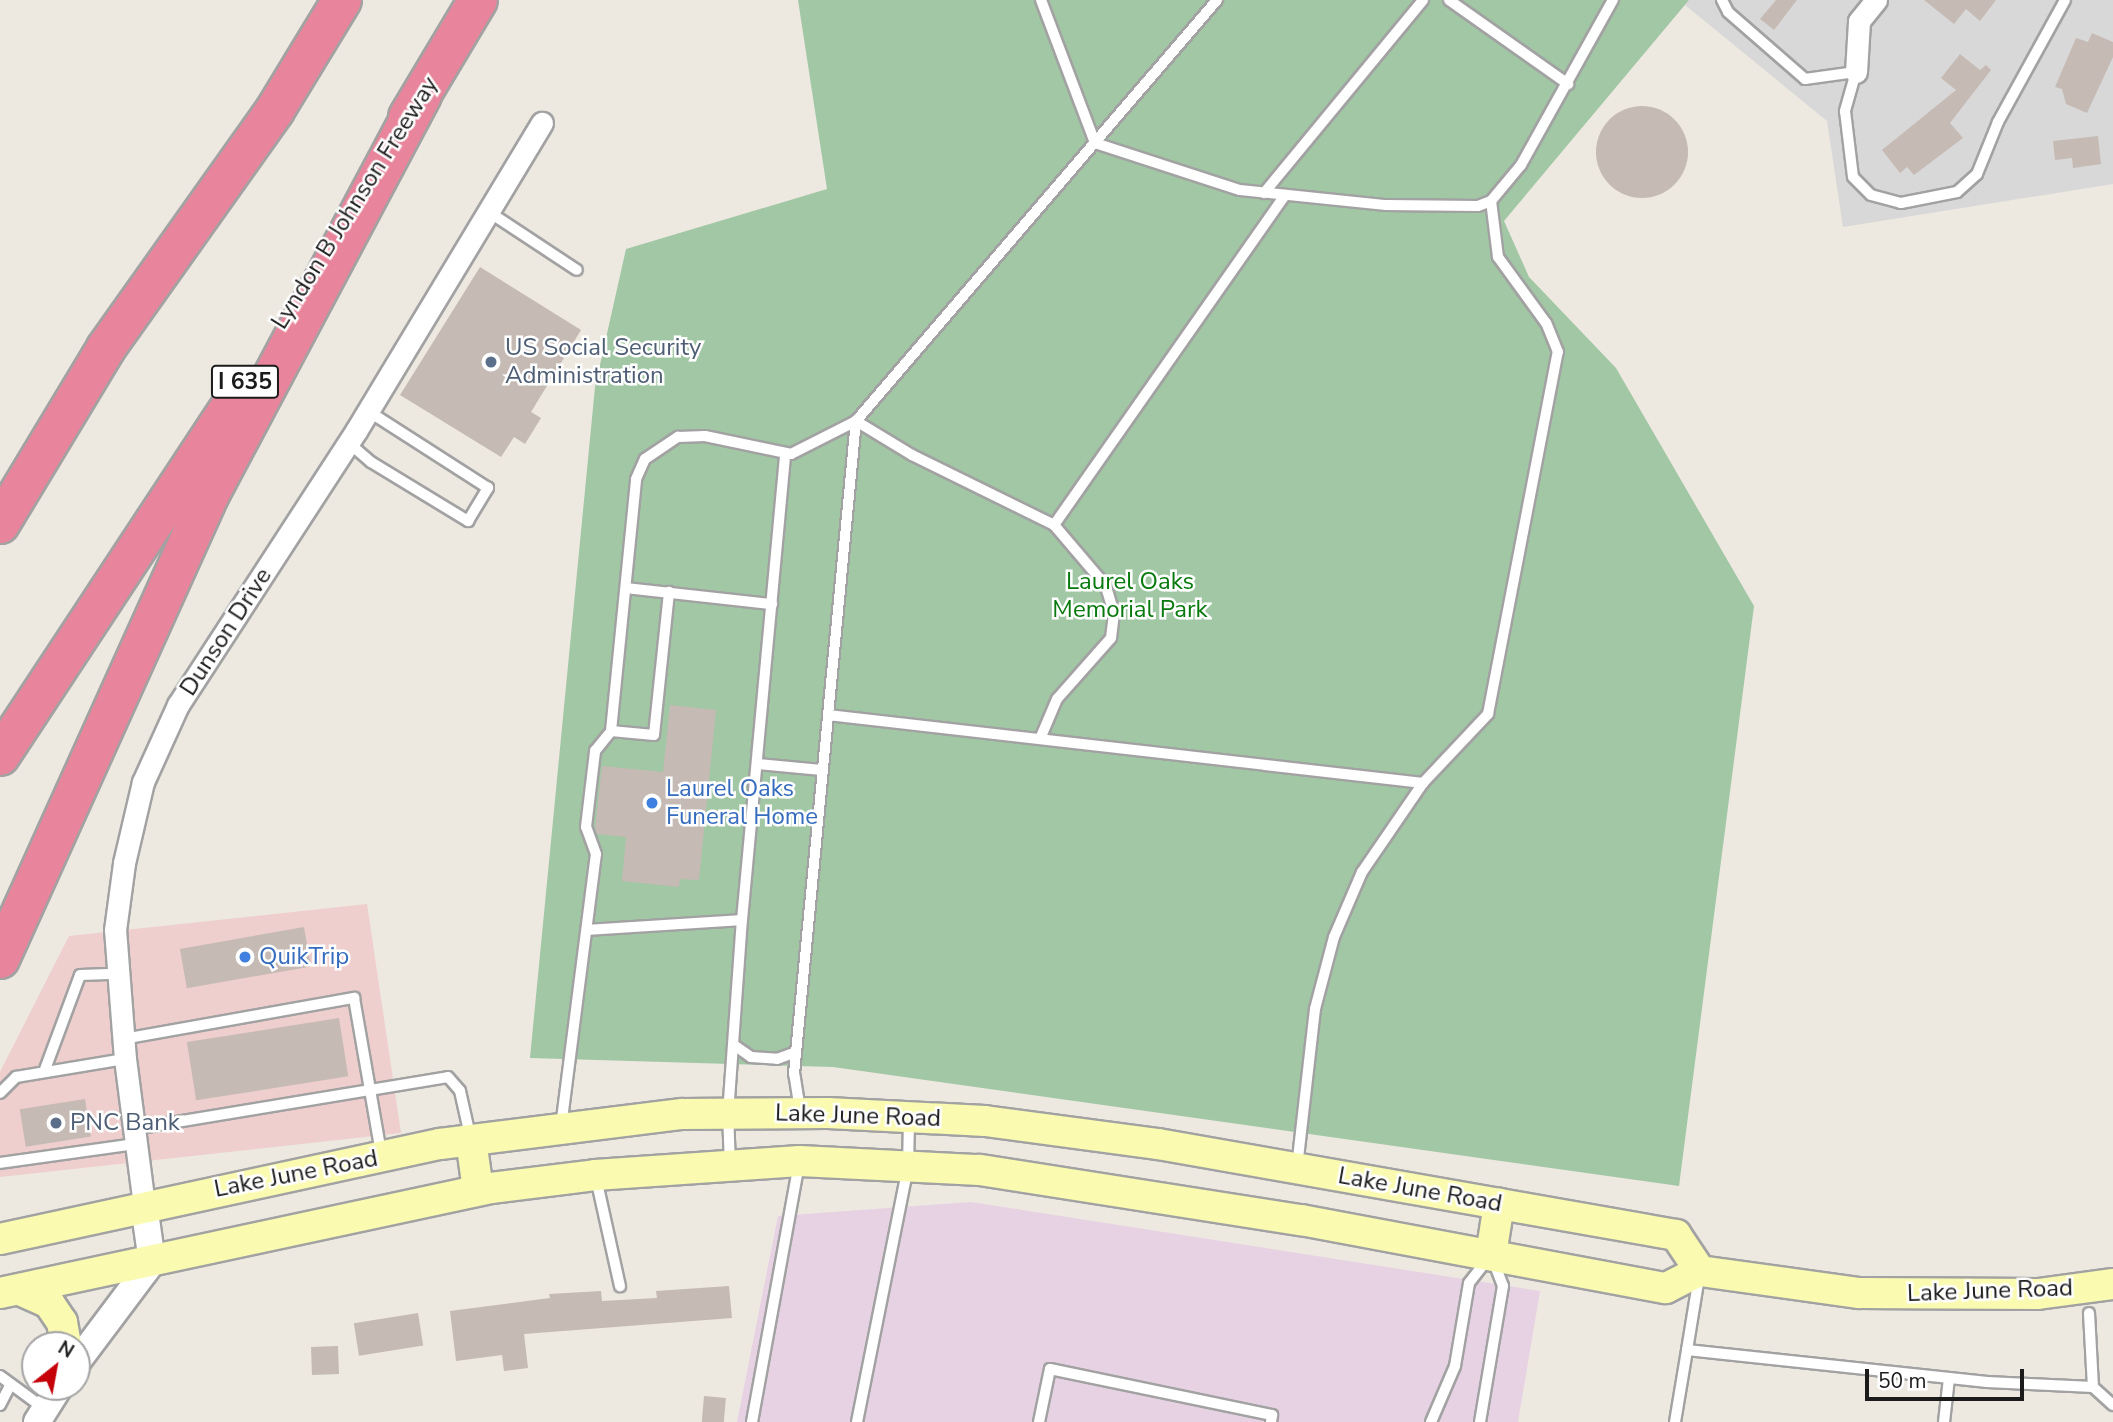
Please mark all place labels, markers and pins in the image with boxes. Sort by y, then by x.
place label: US Social Security Administration [505,334,701,390]
marker: US Social Security Administration [483,354,499,370]
place label: Laurel Oaks Funeral Home [666,775,818,831]
marker: Laurel Oaks Funeral Home [644,795,660,811]
place label: QuikTrip [259,943,349,971]
marker: QuikTrip [237,949,253,965]
place label: PNC Bank [70,1109,180,1137]
marker: PNC Bank [48,1115,64,1131]

